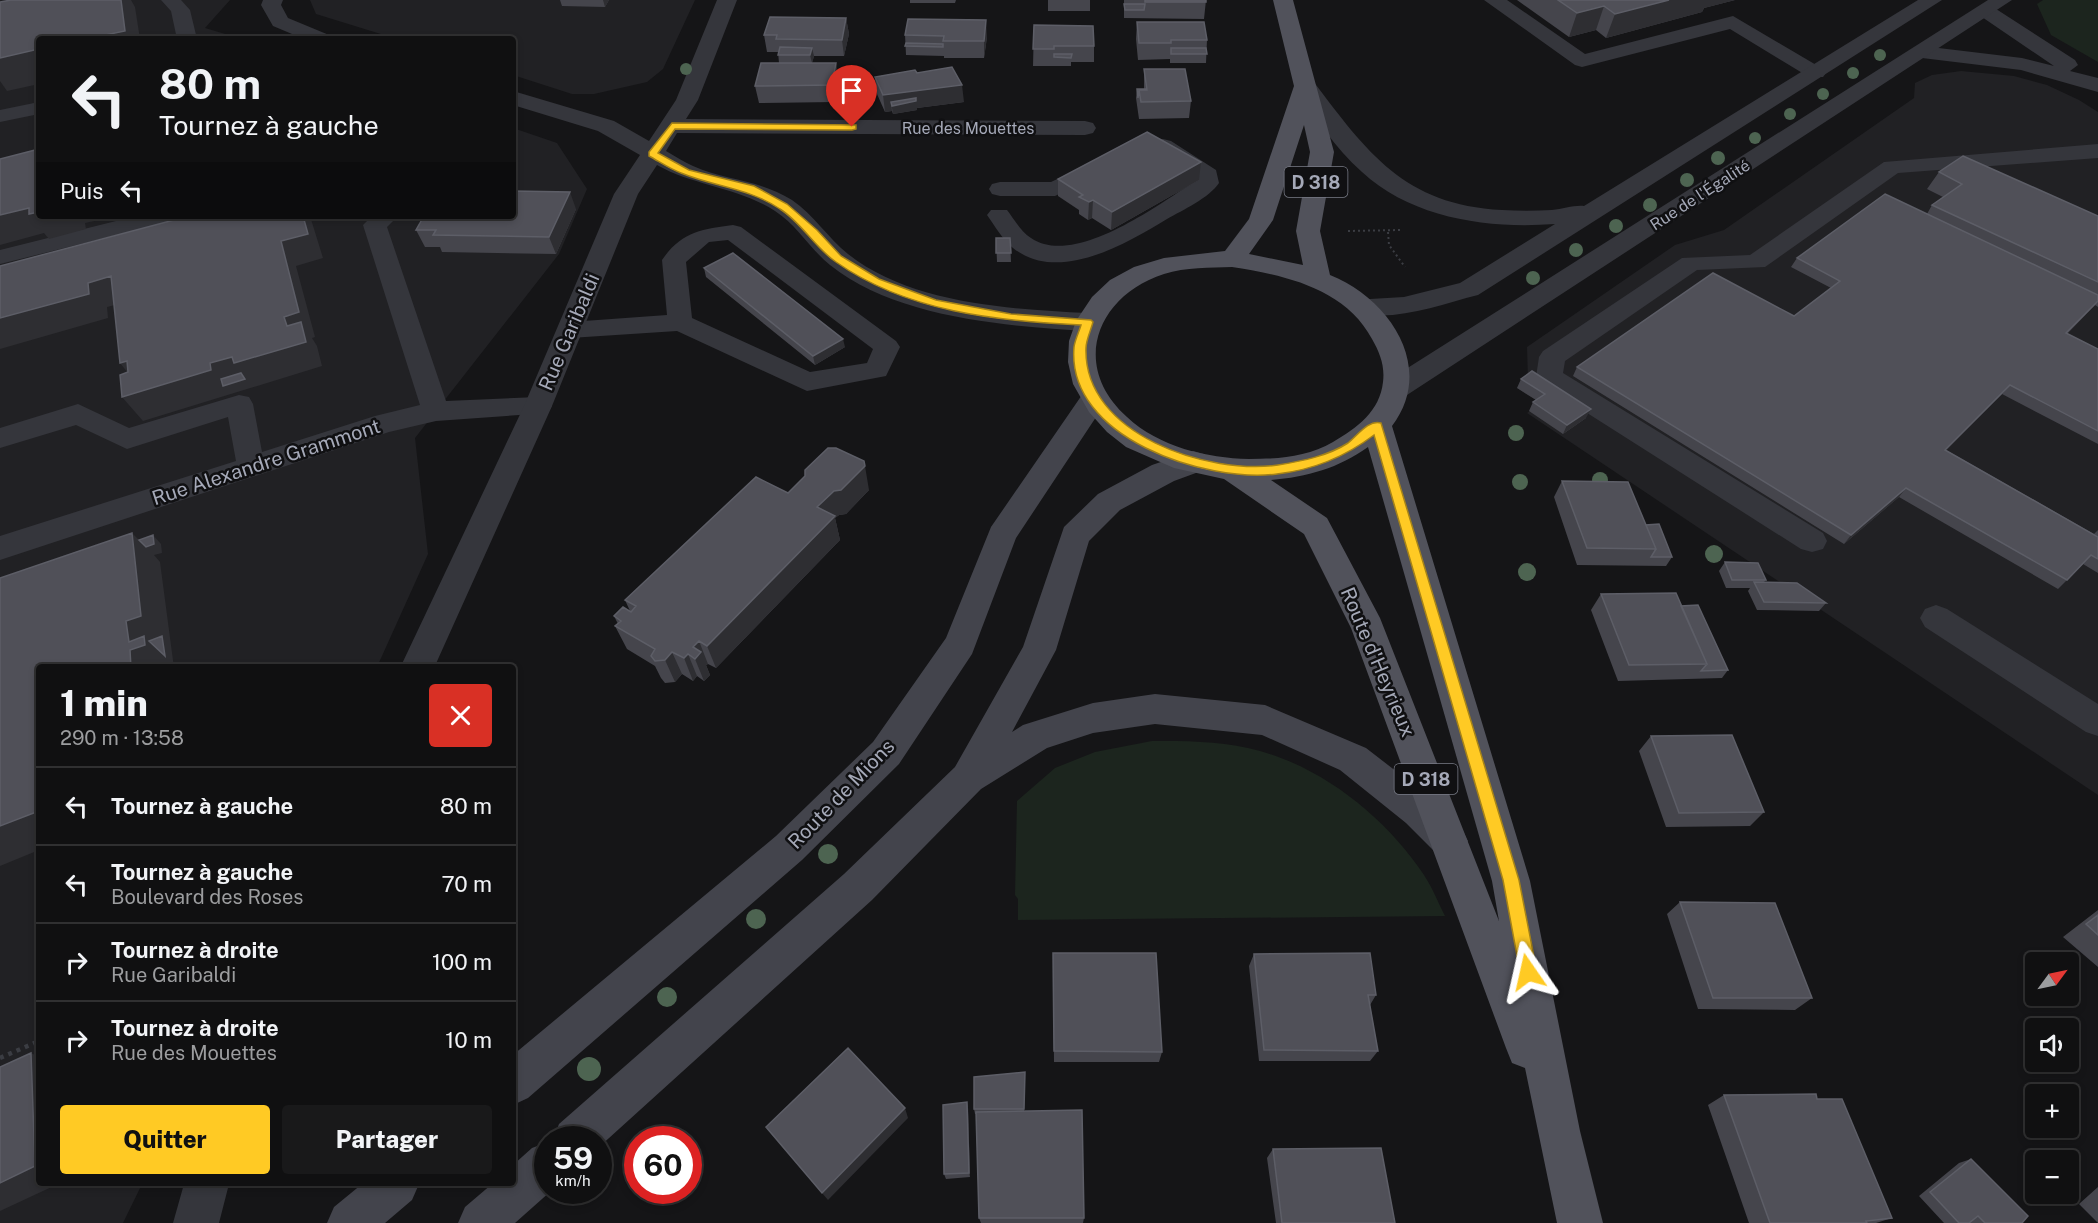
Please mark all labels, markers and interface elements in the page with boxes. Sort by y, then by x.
text: 80 m [159,59,261,108]
icon: left [60,60,138,138]
pin [826,65,877,127]
icon: arrive [835,74,868,107]
text: Tournez à gauche [159,109,379,141]
street label: Rue des Mouettes [902,119,1034,138]
street label: Rue de l'Égalité [1646,155,1753,234]
road number: D 318 [1284,167,1348,197]
icon: left [115,174,148,207]
text: Puis [60,178,103,204]
street label: Rue Garibaldi [534,270,604,394]
street label: Rue Alexandre Grammont [149,414,383,510]
street label: Route d'Heyrieux [1336,584,1420,740]
text: 1 min [60,682,148,724]
button: close [429,684,492,747]
text: 290 m · 13:58 [60,726,184,750]
street label: Route de Mions [783,734,899,854]
road number: D 318 [1394,764,1458,794]
icon: left [60,790,93,823]
text: Tournez à gauche [111,793,293,819]
text: 80 m [440,793,492,819]
text: Tournez à gauche [111,859,293,885]
icon: left [60,868,93,901]
text: 70 m [441,871,492,897]
text: Boulevard des Roses [111,885,303,909]
text: Tournez à droite [111,937,279,963]
position arrow [1496,940,1560,1004]
icon: right [60,946,93,979]
text: 100 m [432,949,492,975]
north arrow [2025,952,2079,1006]
map controls [2025,952,2079,1204]
text: Rue Garibaldi [111,963,236,987]
text: Tournez à droite [111,1015,279,1041]
button: sound [2025,1018,2079,1072]
icon: right [60,1024,93,1057]
text: 10 m [445,1027,492,1053]
text: Rue des Mouettes [111,1041,277,1065]
button: + [2025,1084,2079,1138]
button: Quitter [60,1105,270,1174]
button: Partager [282,1105,492,1174]
speed limit sign: 60 [624,1126,702,1204]
text: 59 [553,1140,593,1176]
button: − [2025,1150,2079,1204]
text: km/h [555,1172,591,1189]

